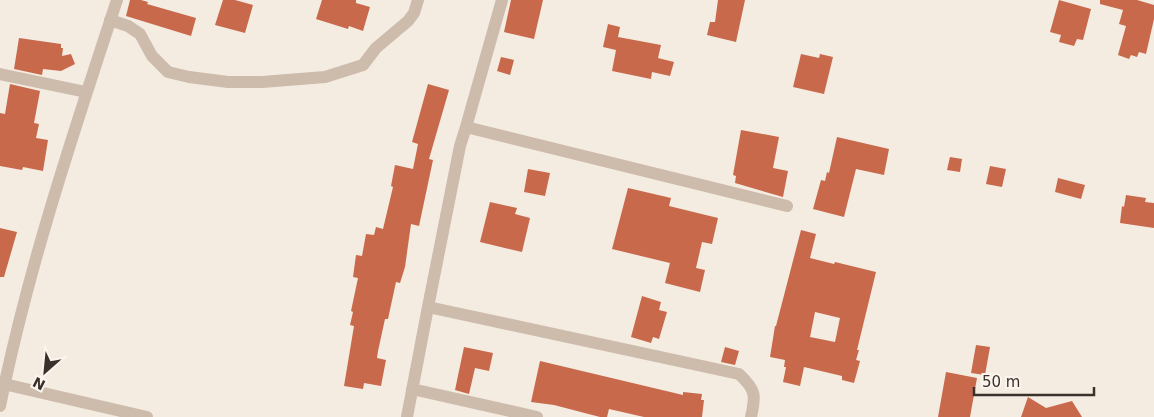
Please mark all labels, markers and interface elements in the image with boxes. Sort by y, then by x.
north arrow [20,347,70,397]
scale bar [974,364,1094,396]
text: 50 m [982,373,1020,391]
text: N [30,374,48,393]

